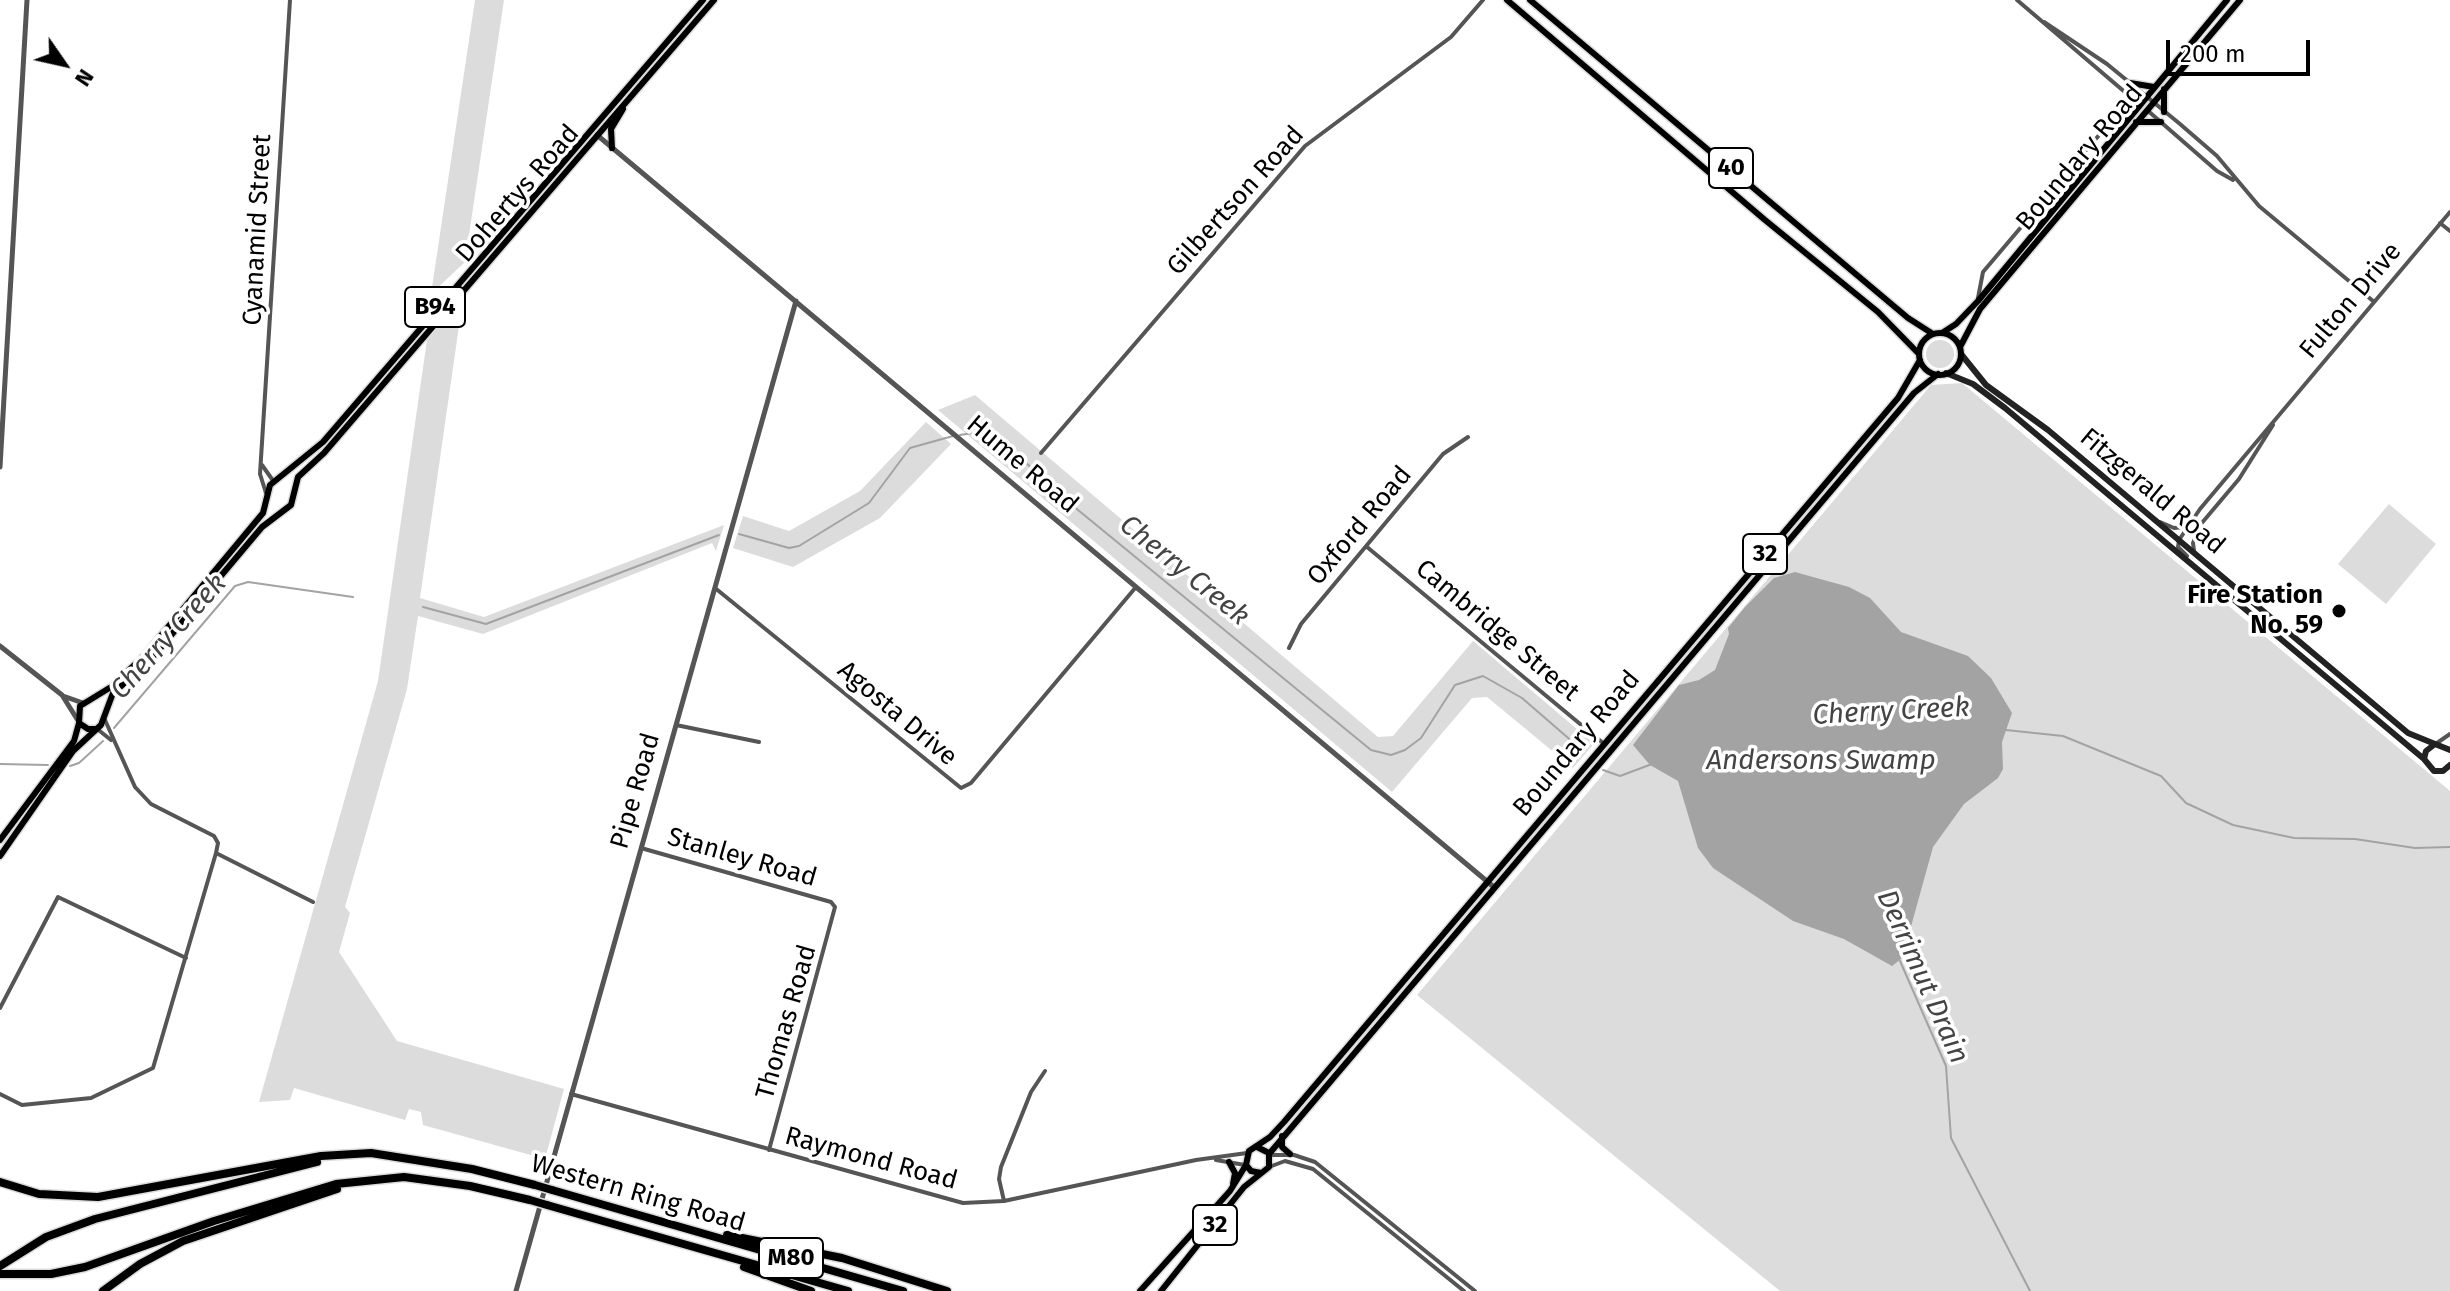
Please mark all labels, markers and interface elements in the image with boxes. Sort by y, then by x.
north arrow [24,24,104,104]
scale bar [2170,24,2314,74]
text: 200 m [2180,40,2246,68]
text: N [69,64,100,91]
street label: Boundary Road [2010,79,2150,237]
street label: Dohertys Road [450,119,586,269]
street label: Gilbertson Road [1161,120,1311,282]
street label: Cyanamid Street [237,133,279,327]
road number: 40 [1709,148,1753,188]
street label: Fulton Drive [2293,237,2409,365]
road number: B94 [405,287,465,327]
street label: Hume Road [960,409,1084,521]
street label: Fitzgerald Road [2073,422,2231,562]
street label: Oxford Road [1301,460,1419,592]
water label: Cherry Creek [1112,508,1256,634]
road number: 32 [1743,534,1787,574]
street label: Cambridge Street [1409,554,1585,708]
water label: Cherry Creek [104,567,234,707]
place label: Fire Station No. 59 [2187,580,2323,642]
marker: Fire Station No. 59 [2330,602,2348,620]
street label: Agosta Drive [831,655,963,773]
street label: Boundary Road [1507,665,1647,823]
water label: Cherry Creek [1812,691,1970,733]
street label: Pipe Road [605,730,667,852]
water label: Andersons Swamp [1706,744,1936,778]
street label: Stanley Road [664,822,820,894]
water label: Derrimut Drain [1869,885,1975,1069]
street label: Thomas Road [750,941,824,1103]
street label: Raymond Road [781,1121,961,1197]
street label: Western Ring Road [527,1148,749,1240]
road number: 32 [1193,1205,1237,1245]
road number: M80 [759,1238,823,1278]

